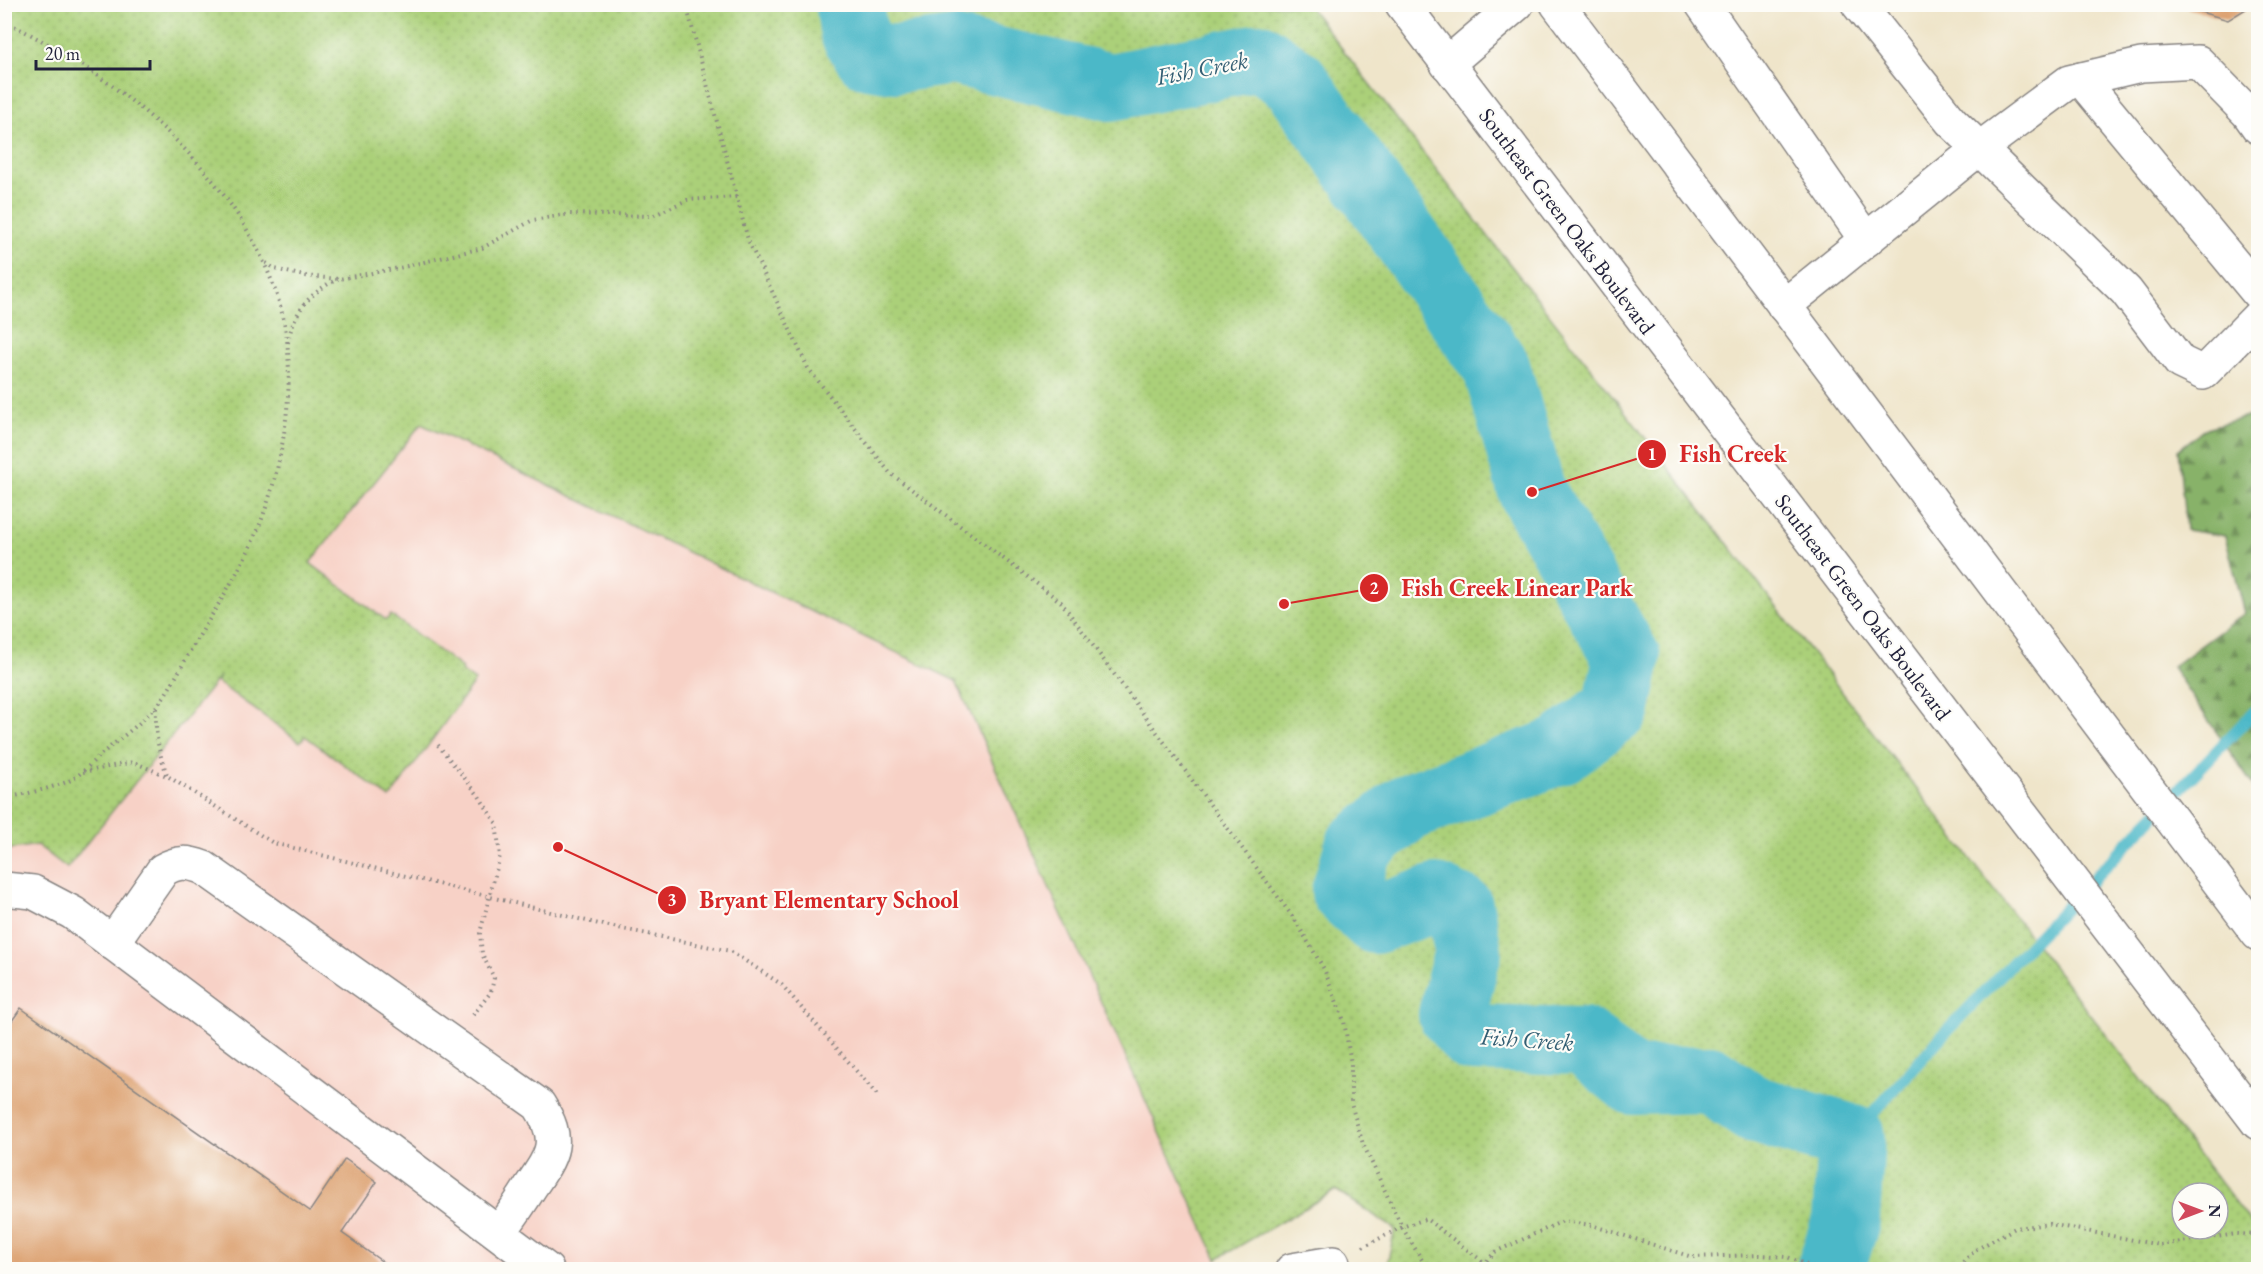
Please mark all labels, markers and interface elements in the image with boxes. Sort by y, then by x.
scale bar [36,33,150,71]
text: 20 m [45,42,80,65]
water label: Fish Creek [1152,44,1251,92]
street label: Southeast Green Oaks Boulevard [1472,102,1662,341]
callout: Fish Creek [1637,433,1799,475]
text: Fish Creek [1679,438,1788,469]
text: 1 [1647,442,1657,465]
street label: Southeast Green Oaks Boulevard [1768,488,1958,727]
callout: Fish Creek Linear Park [1359,567,1645,609]
text: Fish Creek Linear Park [1401,572,1634,603]
text: 2 [1369,576,1379,599]
callout: Bryant Elementary School [657,879,970,921]
text: Bryant Elementary School [699,884,959,916]
text: 3 [667,888,677,911]
water label: Fish Creek [1479,1020,1575,1058]
north arrow [2170,1181,2230,1241]
text: N [2204,1205,2225,1218]

